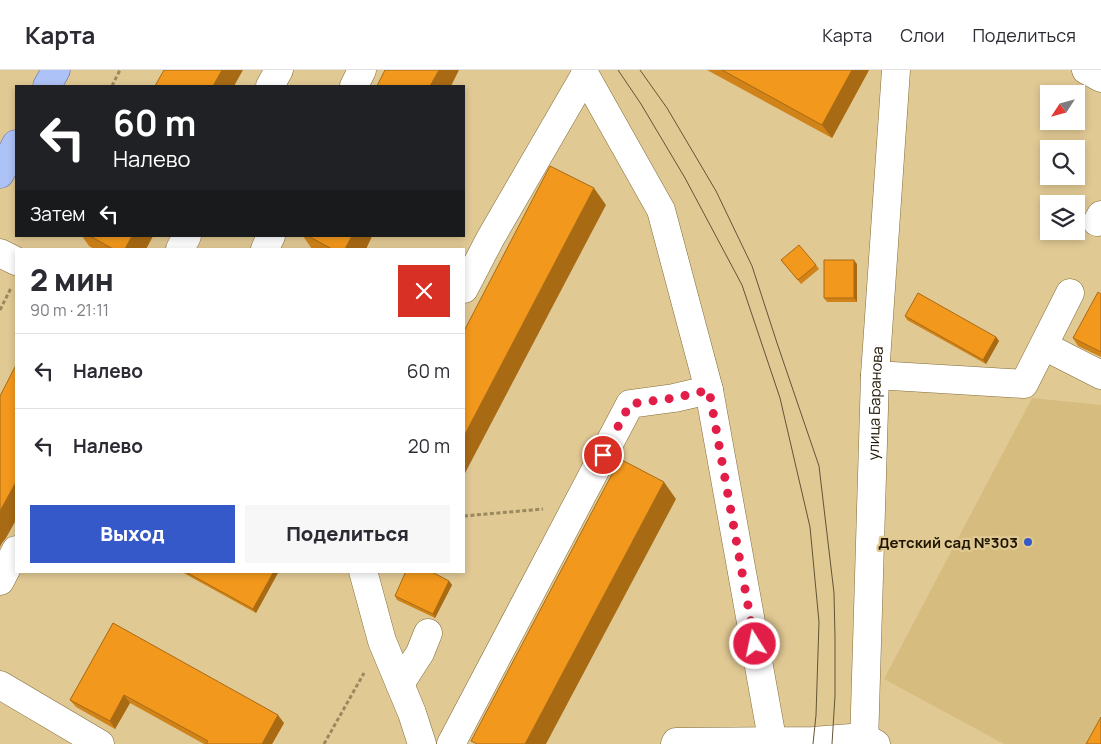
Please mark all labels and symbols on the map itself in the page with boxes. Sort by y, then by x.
north arrow [1040,85,1085,130]
street label: улица Баранова [862,345,887,461]
pin [582,434,624,476]
place label: Детский сад №303 [878,532,1018,553]
marker: Детский сад №303 [1022,536,1034,548]
position arrow [728,617,780,669]

